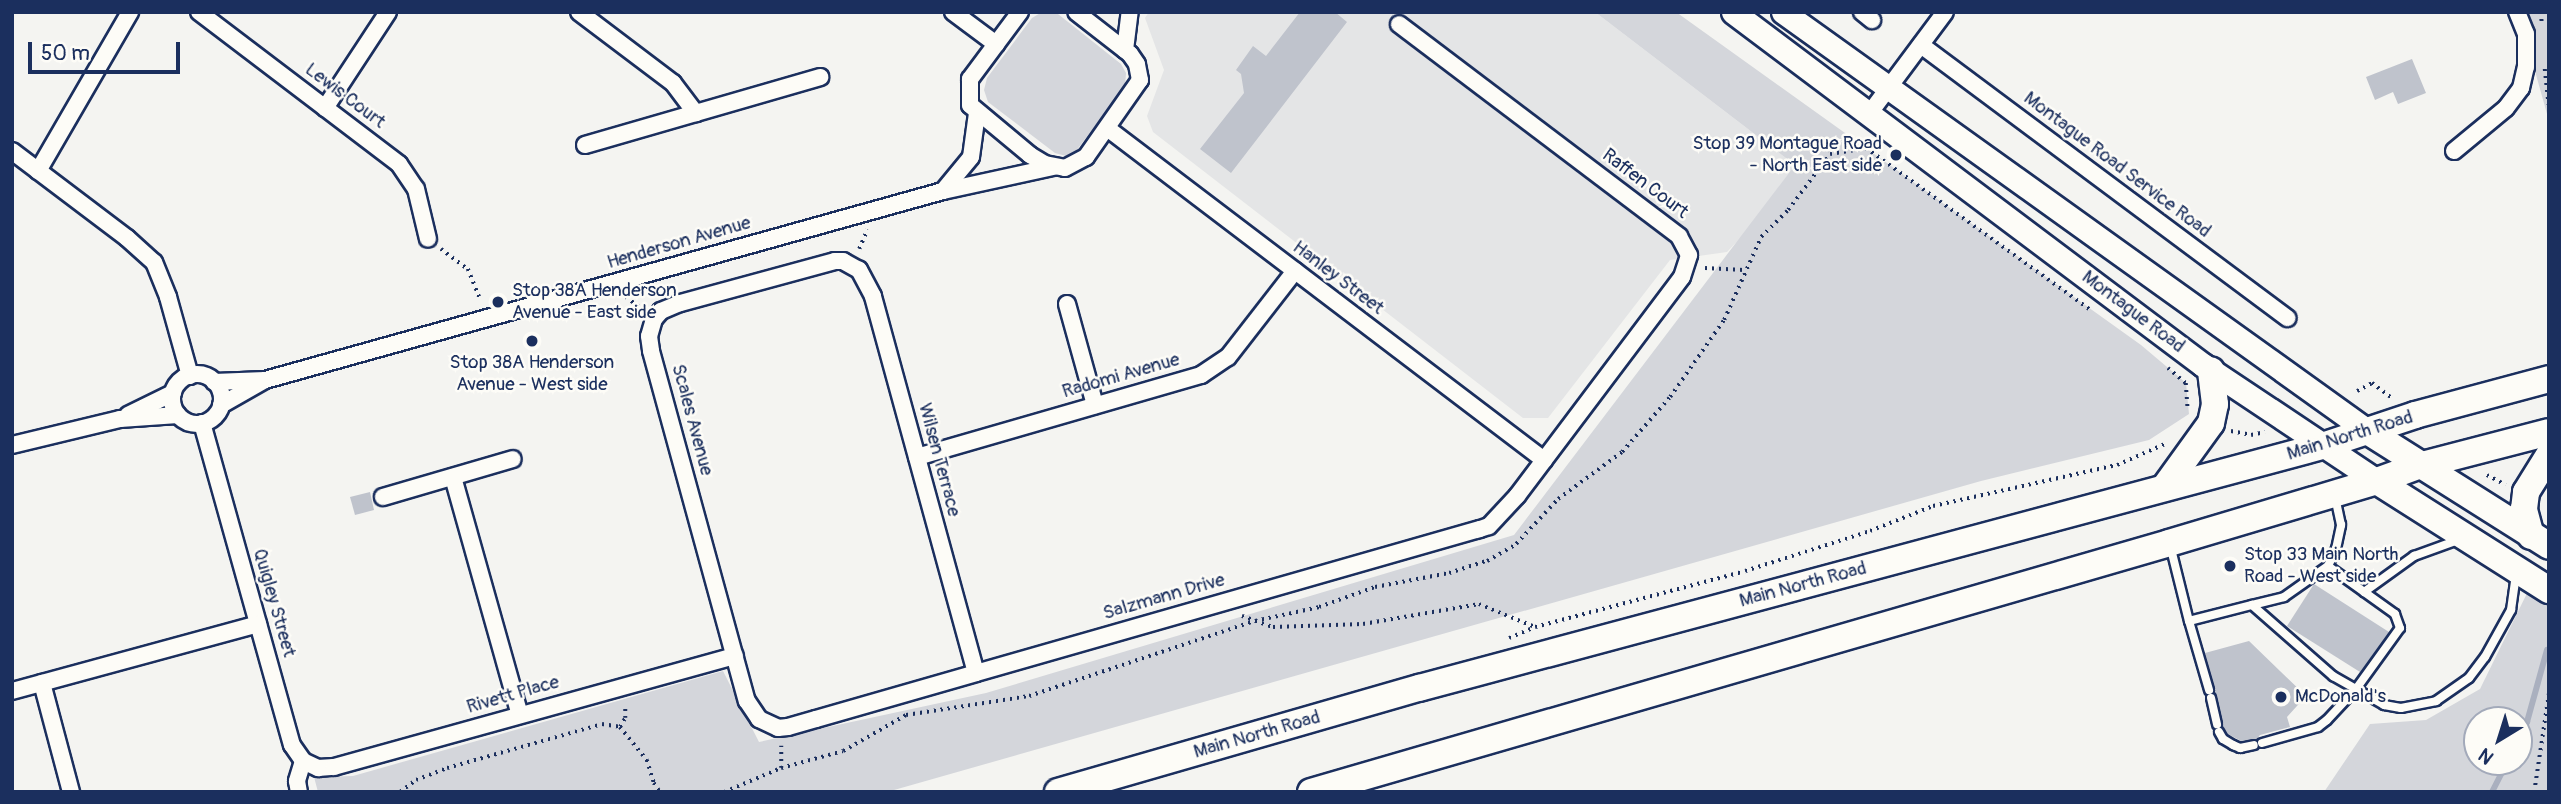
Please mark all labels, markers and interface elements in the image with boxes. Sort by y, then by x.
scale bar [32,28,184,72]
text: 50 m [41,40,90,67]
street label: Lewis Court [300,58,390,134]
street label: Montague Road Service Road [2019,87,2215,243]
place label: Stop 39 Montague Road - North East side [1693,133,1882,177]
street label: Raffen Court [1597,144,1693,224]
marker: Stop 39 Montague Road - North East side [1888,147,1904,163]
street label: Henderson Avenue [605,212,753,274]
street label: Hanley Street [1288,236,1388,320]
street label: Montague Road [2077,266,2189,358]
place label: Stop 38A Henderson Avenue - East side [512,280,677,324]
marker: Stop 38A Henderson Avenue - East side [490,294,506,310]
marker: Stop 38A Henderson Avenue - West side [524,333,540,349]
street label: Radomi Avenue [1060,348,1182,404]
place label: Stop 38A Henderson Avenue - West side [450,352,614,396]
street label: Scales Avenue [666,362,718,478]
street label: Wilsen Terrace [913,401,965,519]
street label: Main North Road [2284,406,2416,466]
place label: Stop 33 Main North Road - West side [2244,544,2399,588]
street label: Quigley Street [248,546,300,660]
street label: Main North Road [1737,557,1869,613]
marker: Stop 33 Main North Road - West side [2222,558,2238,574]
street label: Salzmann Drive [1100,569,1228,625]
street label: Rivett Place [464,671,562,719]
place label: McDonald's [2295,686,2386,708]
marker: McDonald's [2273,689,2289,705]
street label: Main North Road [1191,706,1323,764]
north arrow [2463,706,2533,776]
text: N [2474,743,2499,769]

